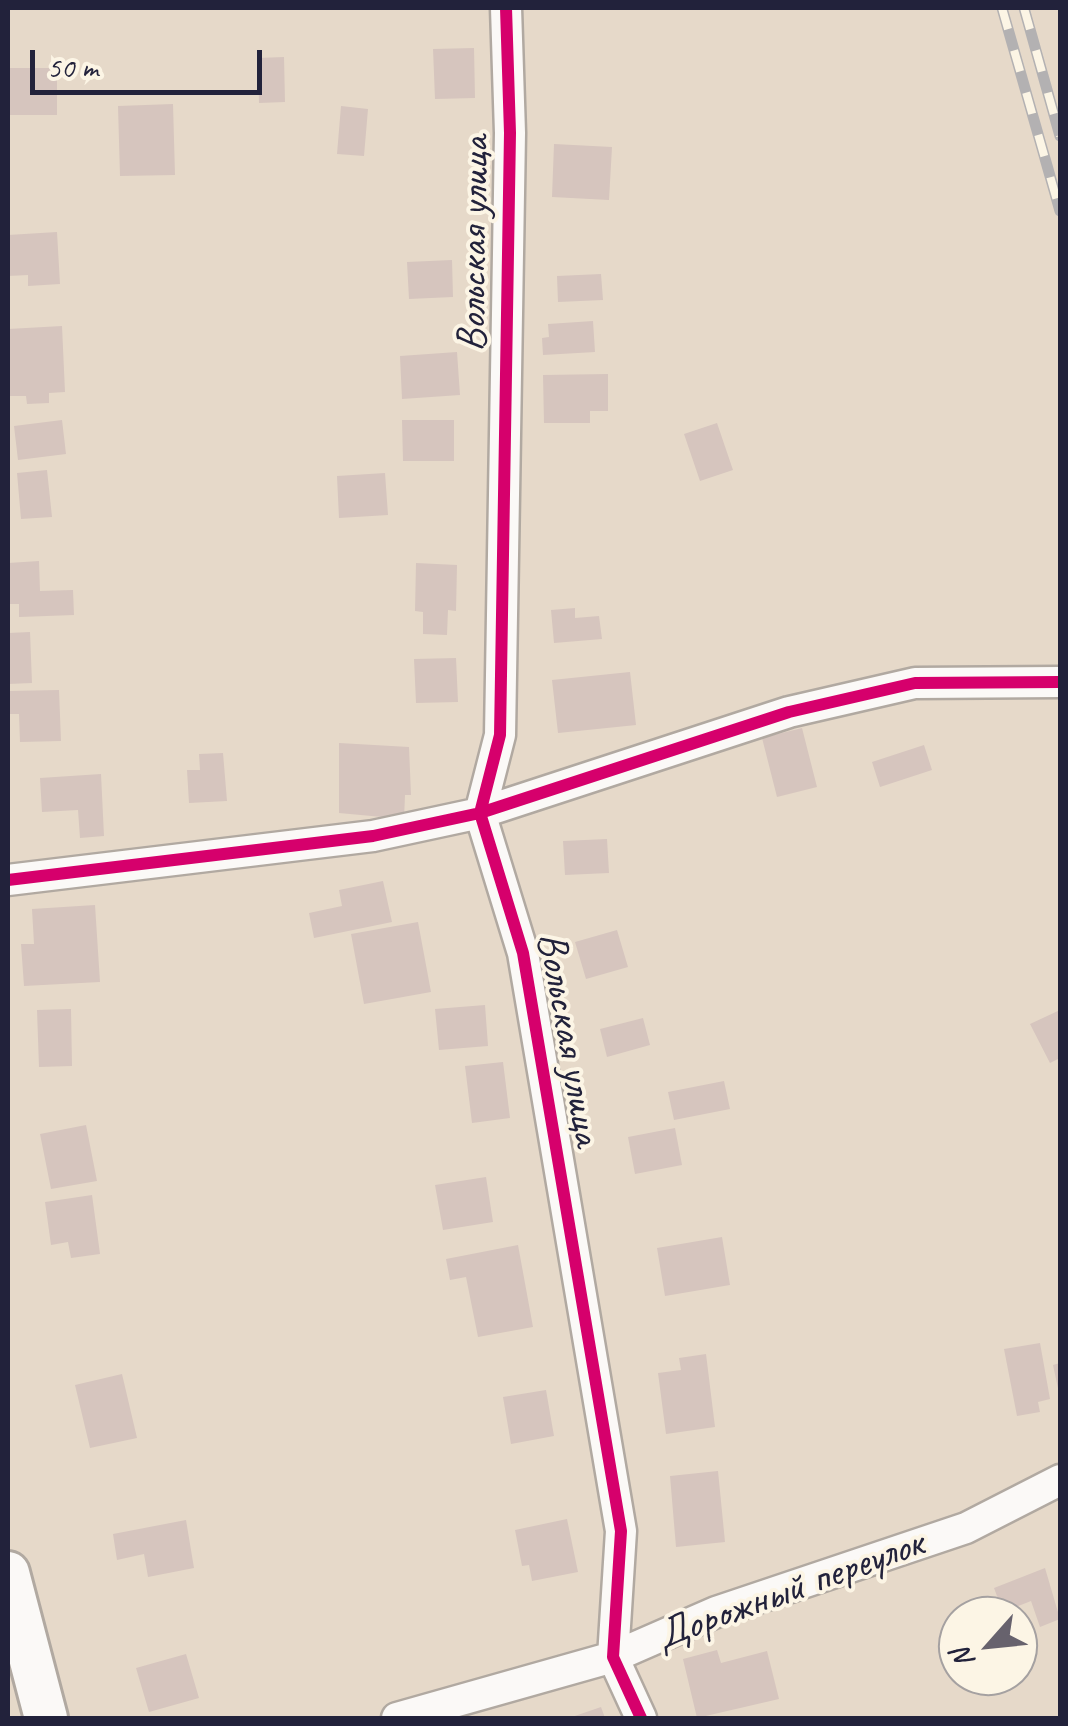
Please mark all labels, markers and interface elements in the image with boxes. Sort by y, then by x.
scale bar [35,30,268,92]
text: 50 m [47,48,98,86]
street label: Вольская улица [448,136,502,352]
street label: Вольская улица [524,928,612,1150]
street label: Дорожный переулок [649,1519,931,1663]
north arrow [938,1596,1038,1696]
text: N [943,1643,982,1675]

